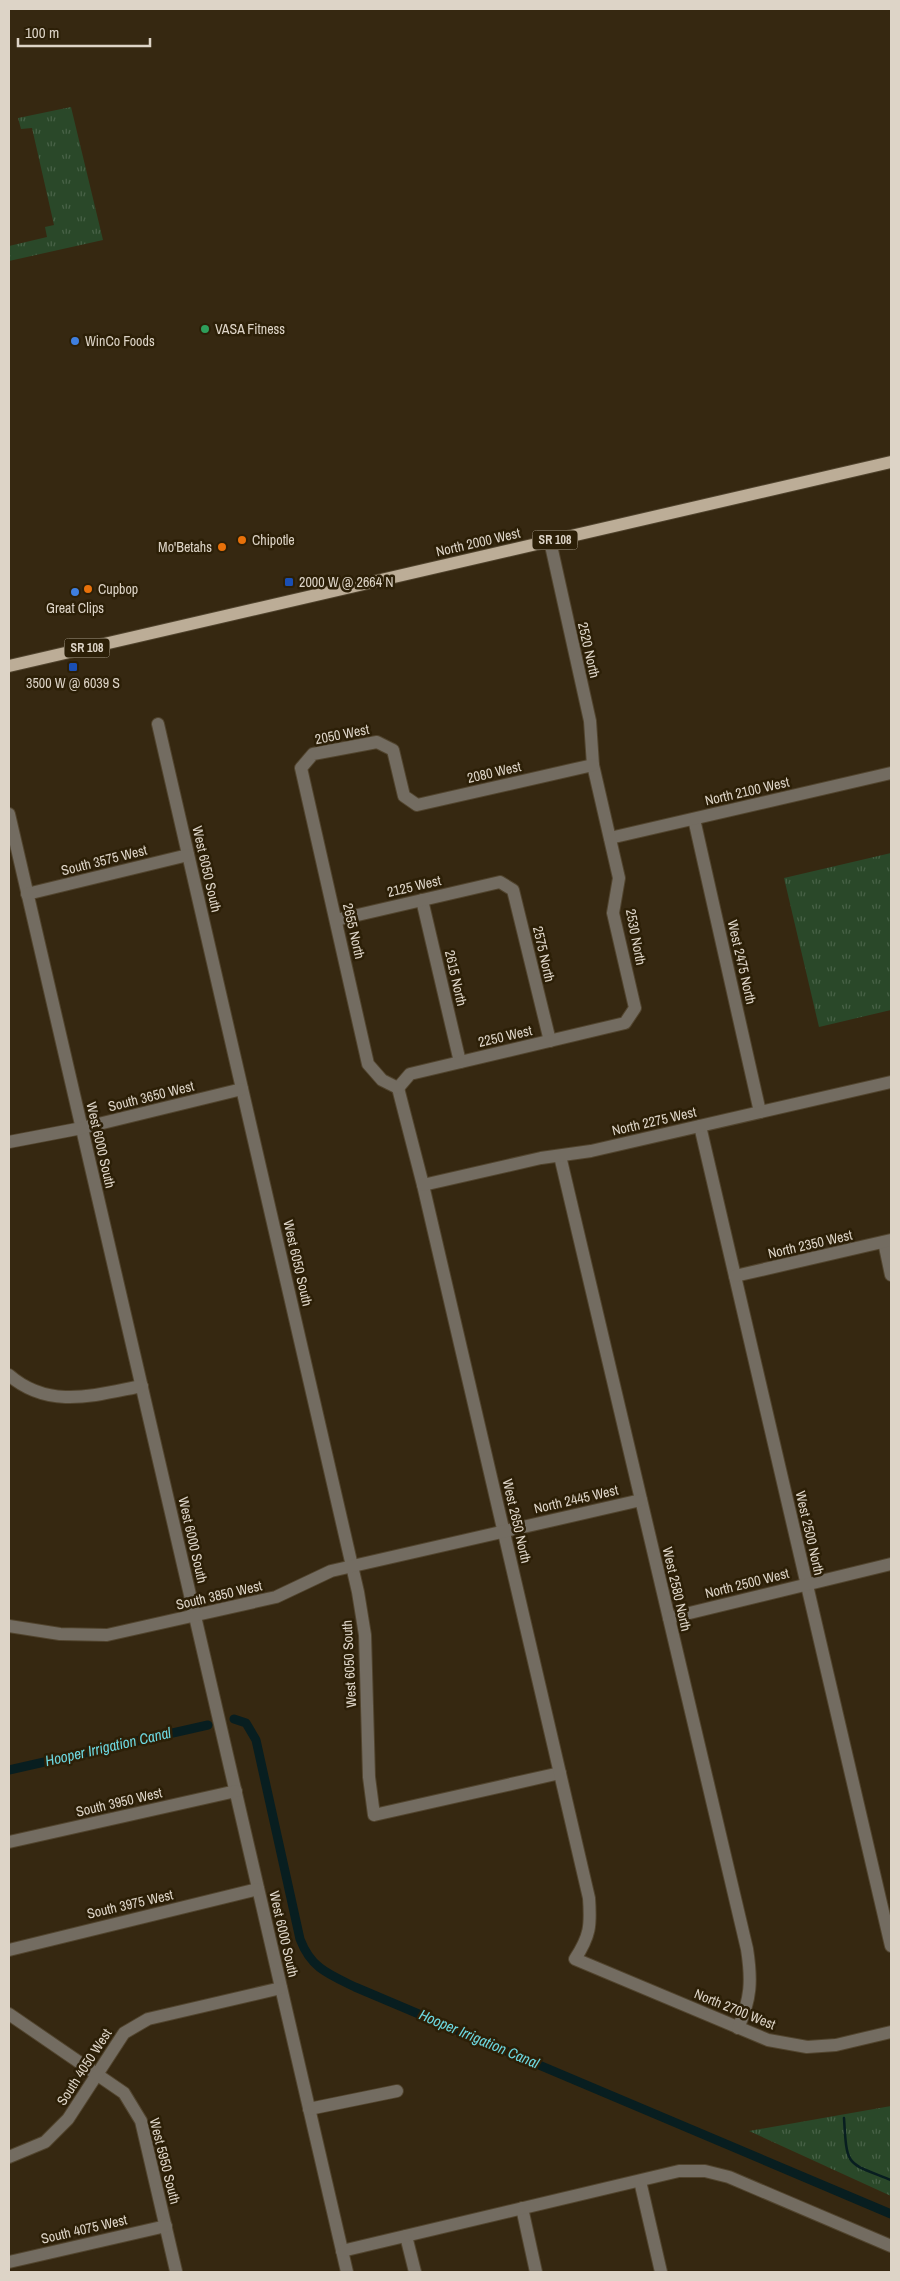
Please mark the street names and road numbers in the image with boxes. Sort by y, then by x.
street label: North 2000 West [434,524,522,560]
road number: SR 108 [532,530,578,550]
street label: 2520 North [574,620,604,680]
road number: SR 108 [64,638,110,658]
street label: 2050 West [313,720,371,748]
street label: 2080 West [465,757,523,787]
street label: North 2100 West [703,773,791,809]
street label: West 6050 South [188,824,226,914]
street label: South 3575 West [59,841,149,879]
street label: 2125 West [385,871,443,901]
street label: 2655 North [339,901,369,961]
street label: 2530 North [622,907,650,967]
street label: West 2475 North [724,918,760,1006]
street label: 2575 North [529,924,559,984]
street label: 2615 North [441,948,471,1008]
street label: 2250 West [476,1021,534,1051]
street label: South 3650 West [106,1077,196,1115]
street label: West 6000 South [82,1100,120,1190]
street label: North 2275 West [610,1103,698,1139]
street label: West 6050 South [279,1218,317,1308]
street label: North 2350 West [766,1226,854,1262]
street label: West 2650 North [499,1477,535,1565]
street label: North 2445 West [532,1481,620,1517]
street label: West 2500 North [792,1489,828,1577]
street label: West 6000 South [174,1495,212,1585]
street label: West 2580 North [659,1545,695,1633]
street label: North 2500 West [703,1564,791,1602]
street label: South 3850 West [174,1576,264,1614]
street label: West 6050 South [338,1620,360,1708]
street label: South 3950 West [74,1783,164,1821]
street label: South 3975 West [85,1885,175,1923]
street label: West 6000 South [265,1889,303,1979]
street label: North 2700 West [692,1985,778,2033]
street label: South 4050 West [53,2025,115,2109]
street label: West 5950 South [146,2116,184,2206]
street label: South 4075 West [39,2210,129,2248]

